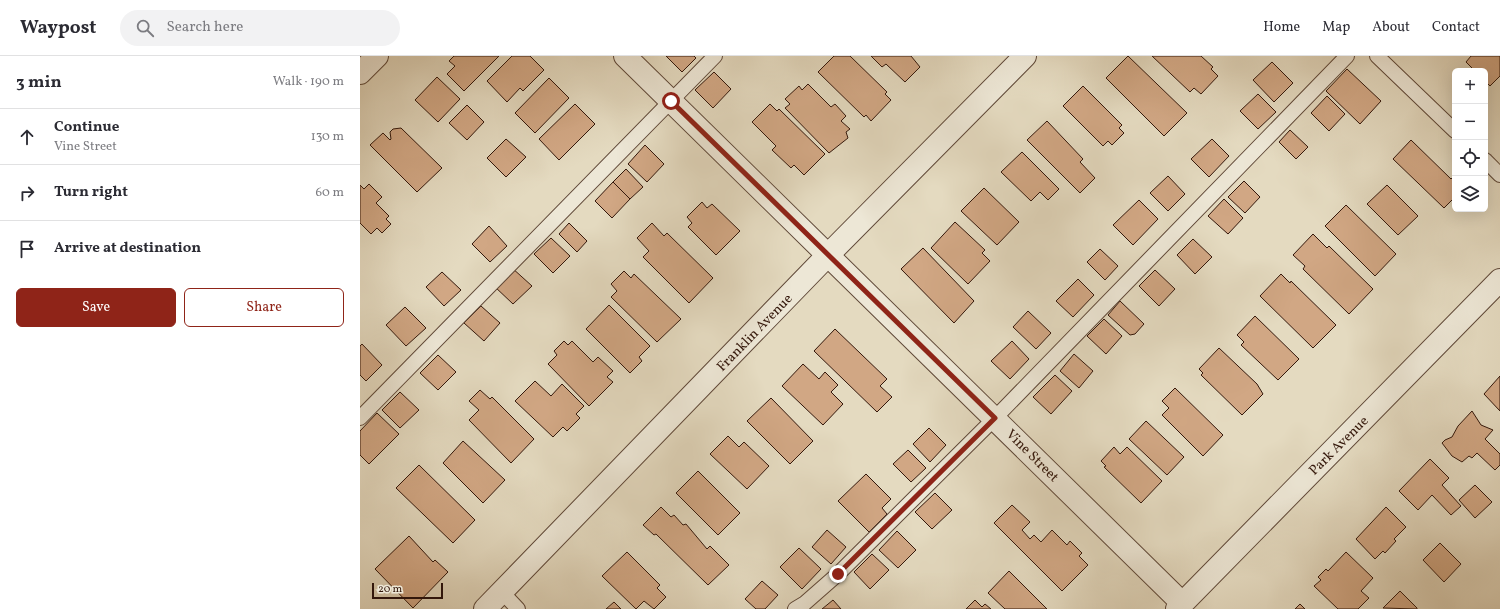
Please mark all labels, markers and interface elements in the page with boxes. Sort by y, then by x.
search box [120,10,400,46]
text: Waypost [20,15,96,41]
icon: search [134,17,156,39]
text: Search here [166,17,243,38]
text: Home [1263,18,1300,37]
text: Map [1322,18,1350,37]
text: About [1372,18,1410,37]
text: Contact [1432,18,1480,37]
map controls [1452,68,1488,212]
button: + [1452,68,1488,104]
text: 3 min [16,71,62,94]
text: Walk · 190 m [273,73,344,91]
route start [662,92,680,110]
button: − [1452,104,1488,140]
text: Continue [54,117,119,138]
icon: ahead [16,126,38,148]
text: 130 m [311,128,344,146]
text: Vine Street [54,138,117,156]
button: locate [1452,140,1488,176]
button: layers [1452,176,1488,212]
icon: right [16,182,38,204]
text: Turn right [54,182,128,203]
text: 60 m [316,184,344,202]
icon: arrive [16,238,38,260]
text: Arrive at destination [54,238,201,259]
button: Save [16,288,176,327]
button: Share [184,288,344,327]
street label: Franklin Avenue [713,290,797,376]
street label: Park Avenue [1305,412,1373,480]
street label: Vine Street [1001,425,1063,487]
route end [829,565,847,583]
scale bar [372,581,443,600]
text: 20 m [378,582,402,597]

